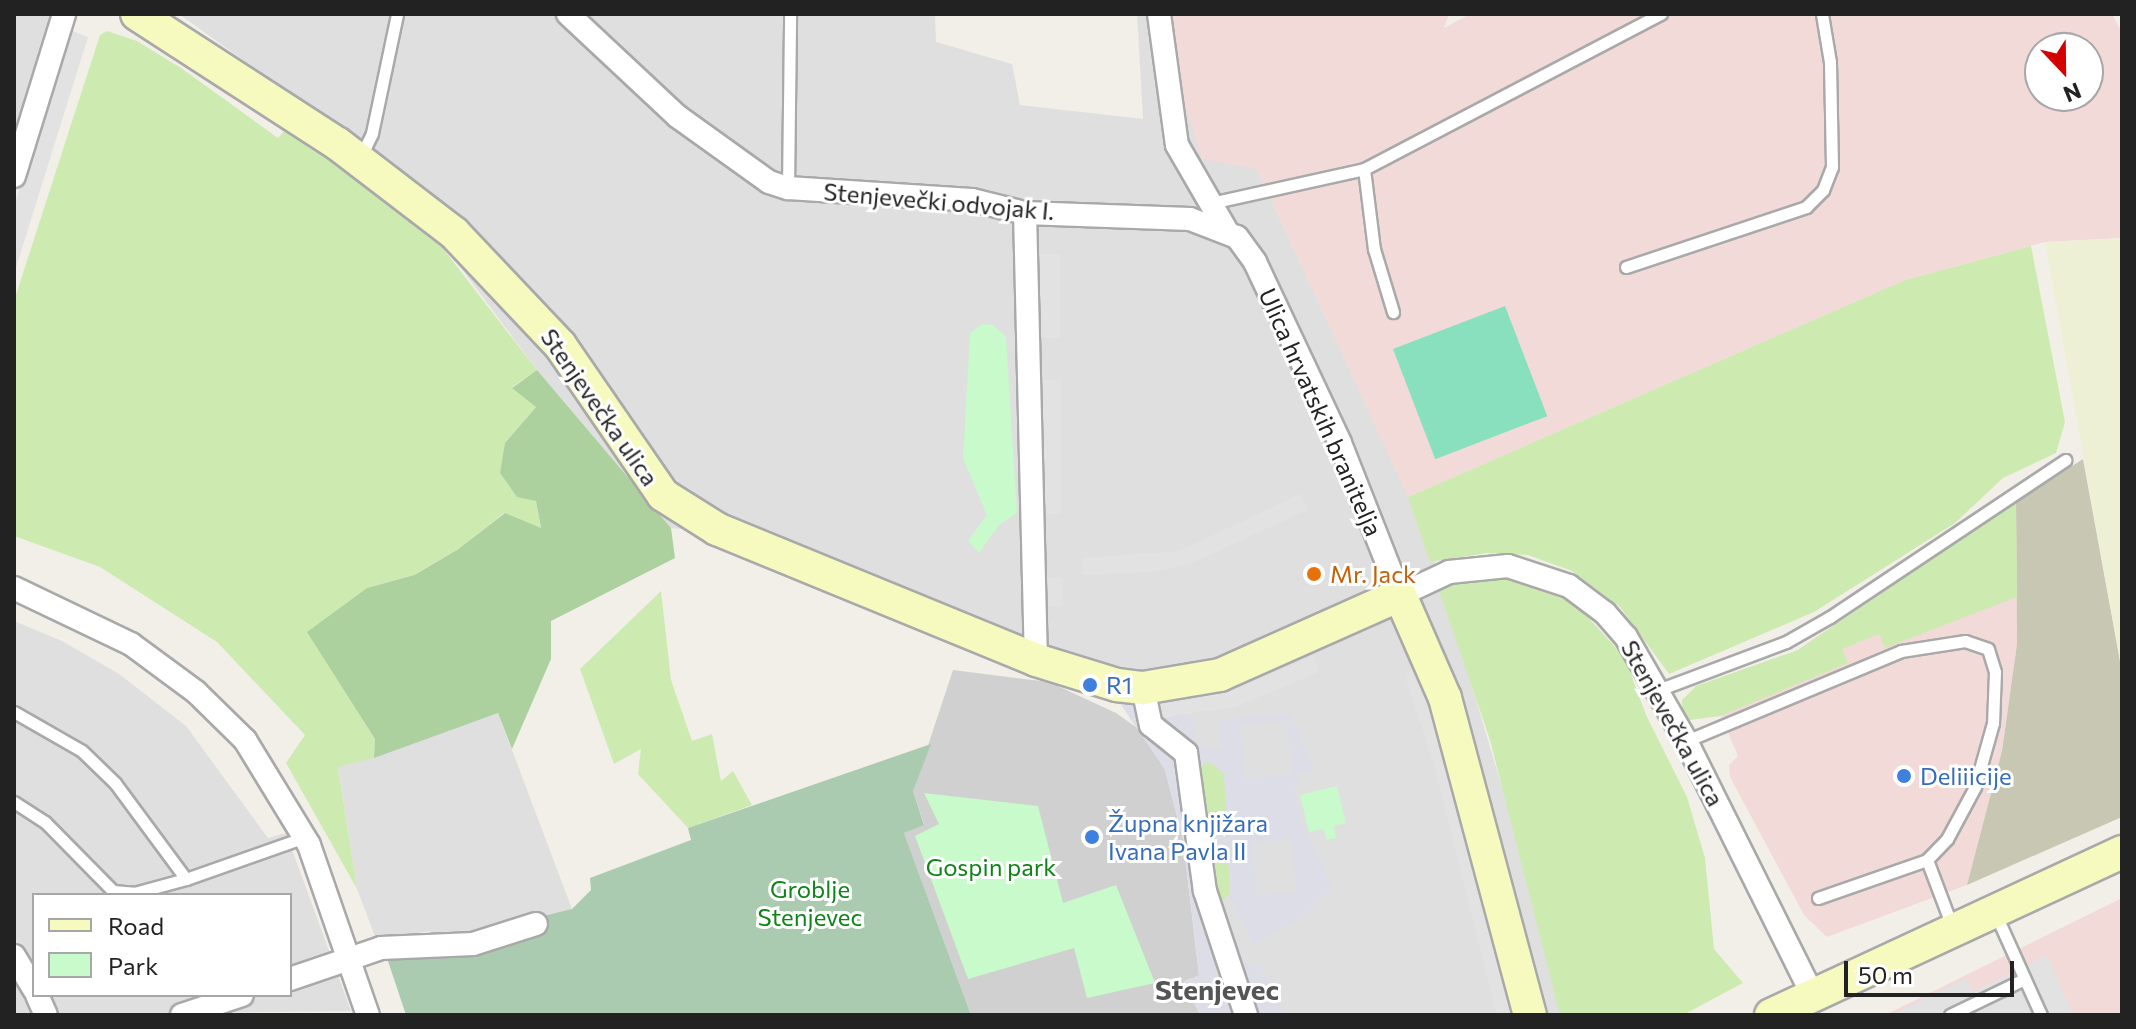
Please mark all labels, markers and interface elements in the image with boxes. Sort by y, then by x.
north arrow [2024,32,2104,112]
text: N [2060,77,2085,108]
street label: Stenjevečki odvojak I. [822,177,1056,225]
street label: Ulica hrvatskih branitelja [1253,284,1389,540]
street label: Stenjevečka ulica [535,323,665,491]
place label: Mr. Jack [1330,560,1416,588]
marker: Mr. Jack [1305,565,1323,583]
street label: Stenjevečka ulica [1616,635,1730,811]
place label: R1 [1106,671,1132,699]
marker: R1 [1081,676,1099,694]
place label: Deliiicije [1920,762,2012,790]
marker: Deliiicije [1895,767,1913,785]
place label: Župna knjižara Ivana Pavla II [1108,809,1268,865]
marker: Župna knjižara Ivana Pavla II [1083,828,1101,846]
park label: Gospin park [926,853,1056,881]
park label: Groblje Stenjevec [758,875,862,931]
legend [32,893,292,997]
text: Road [108,911,164,940]
scale bar [1848,945,2018,995]
text: Park [108,951,158,980]
text: 50 m [1858,960,1913,989]
district label: Stenjevec [1155,972,1279,1006]

